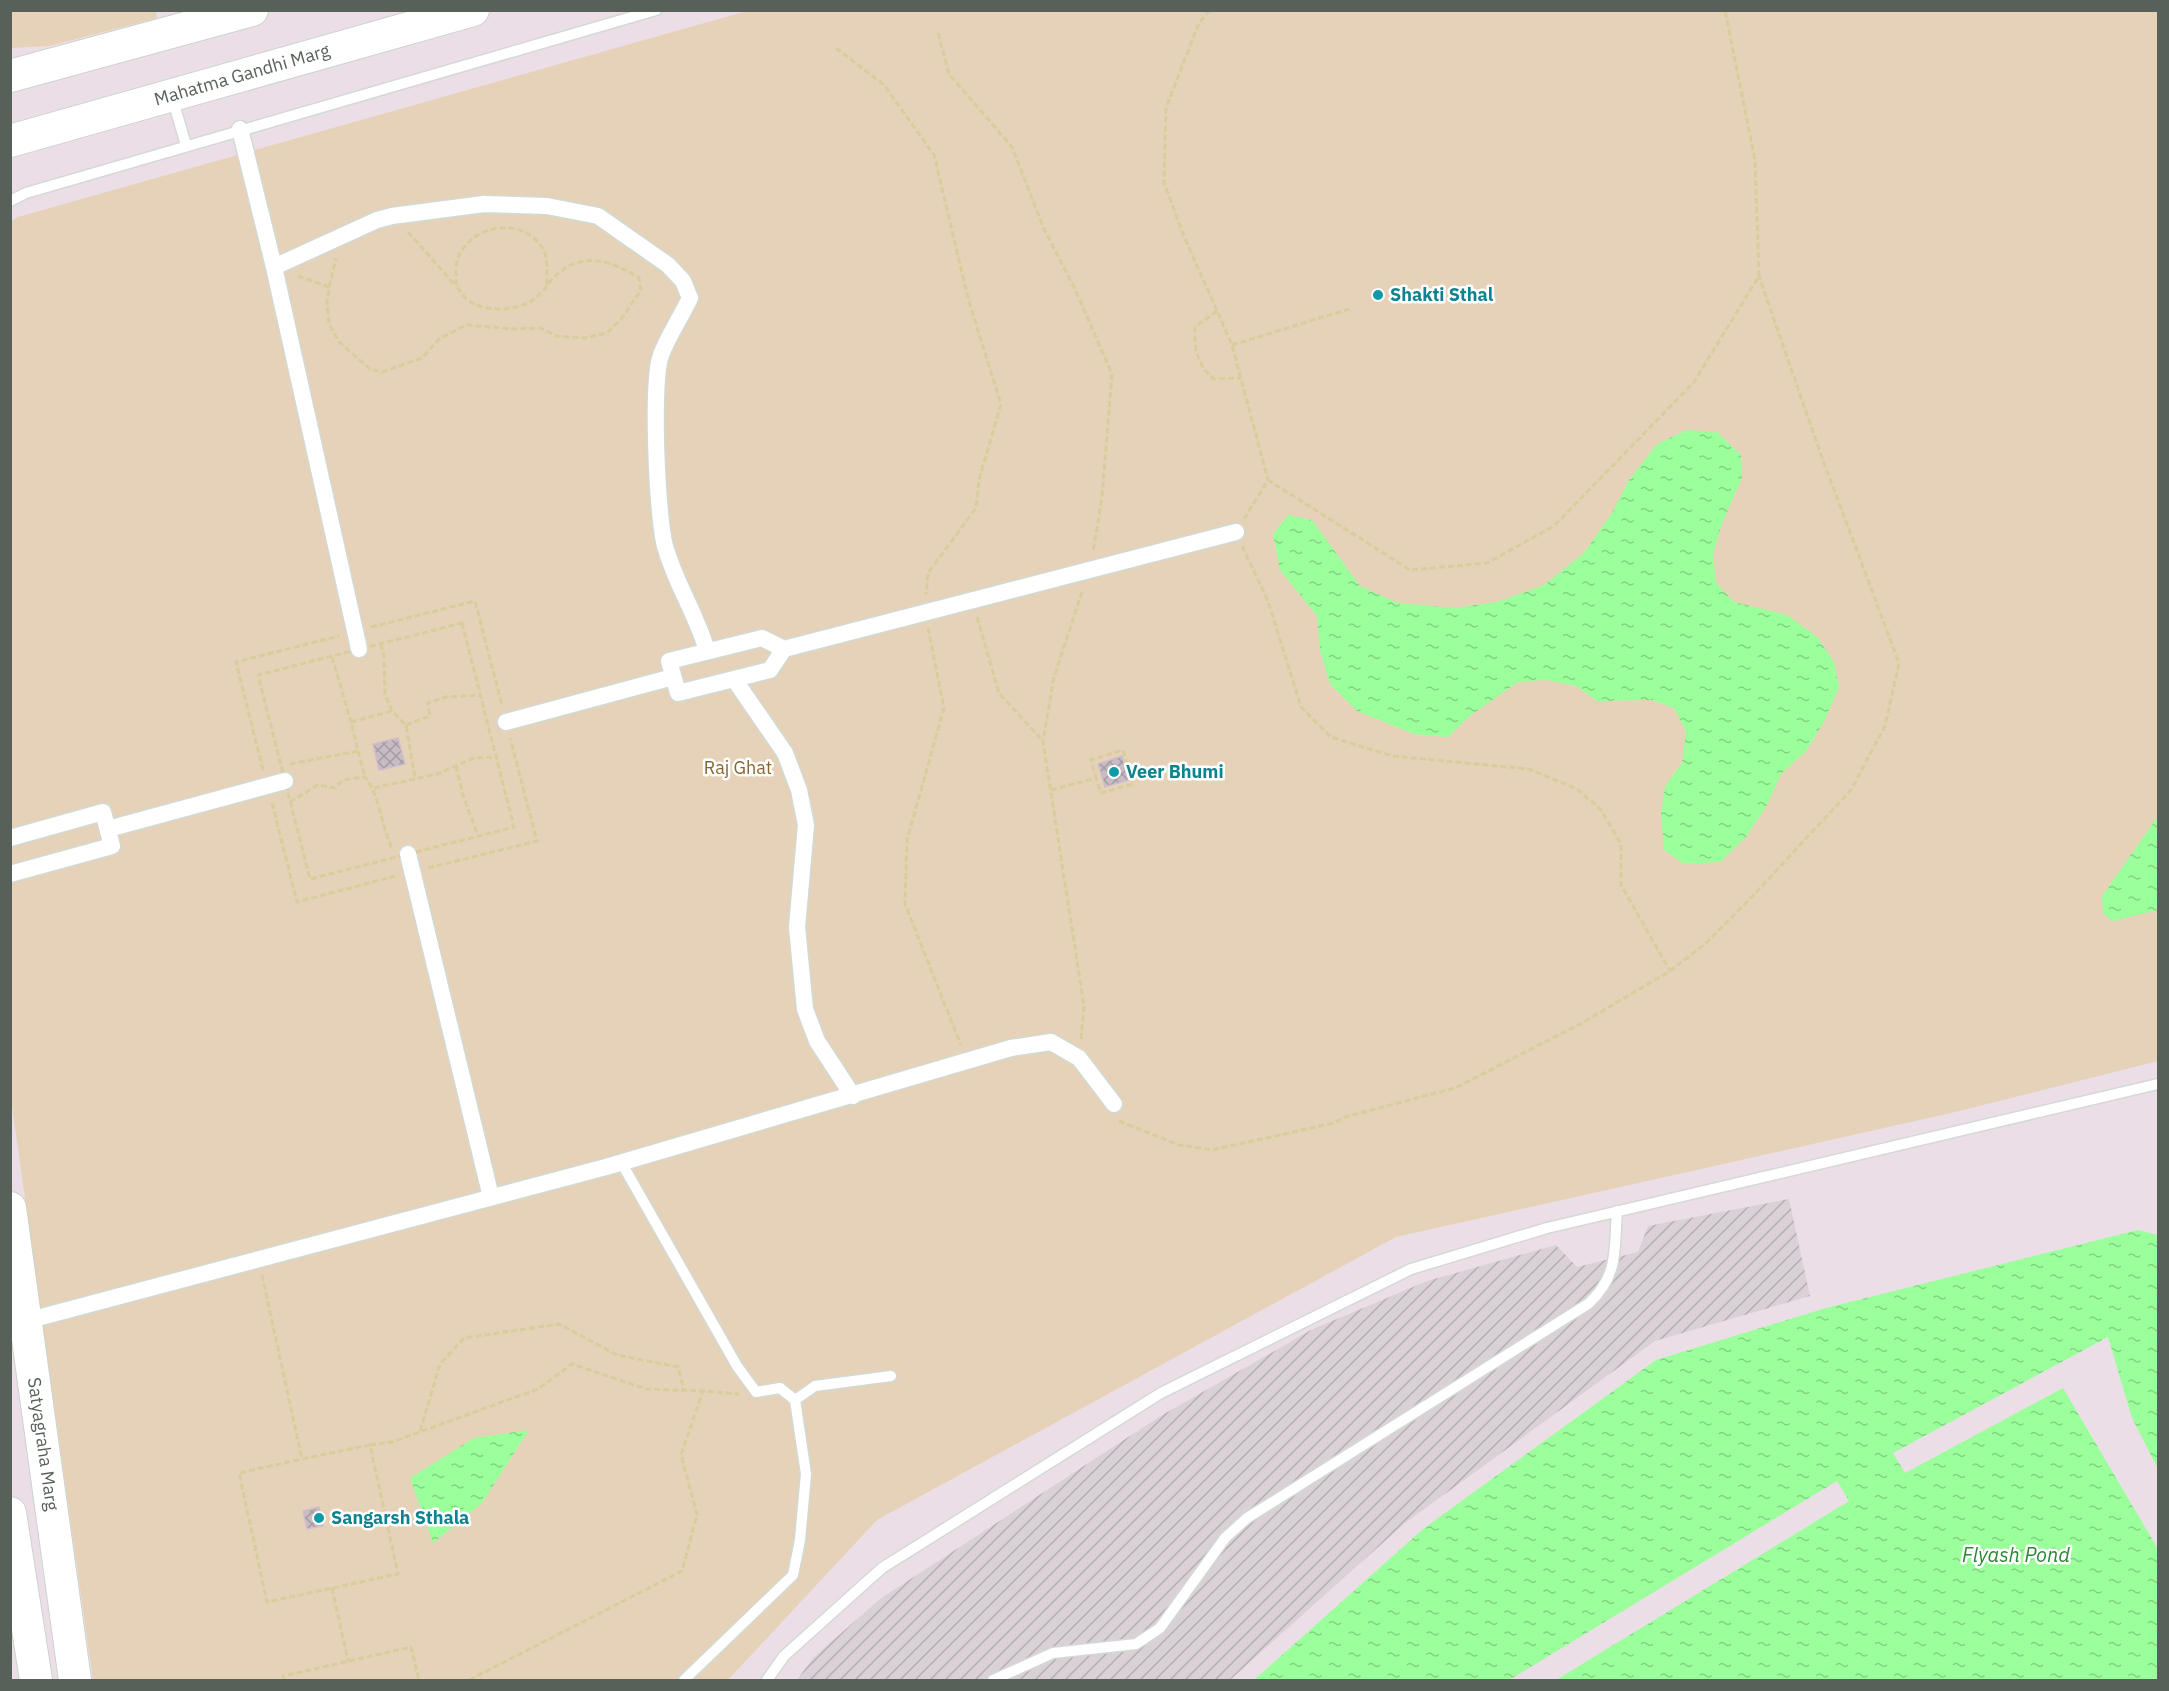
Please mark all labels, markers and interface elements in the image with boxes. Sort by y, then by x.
street label: Mahatma Gandhi Marg [151,38,333,111]
place label: Shakti Sthal [1390,283,1494,306]
marker: Shakti Sthal [1371,288,1385,302]
park label: Raj Ghat [704,756,772,779]
place label: Veer Bhumi [1126,760,1224,783]
marker: Veer Bhumi [1107,765,1121,779]
street label: Satyagraha Marg [23,1376,64,1513]
place label: Sangarsh Sthala [331,1506,469,1529]
marker: Sangarsh Sthala [312,1511,326,1525]
water label: Flyash Pond [1962,1541,2070,1568]

